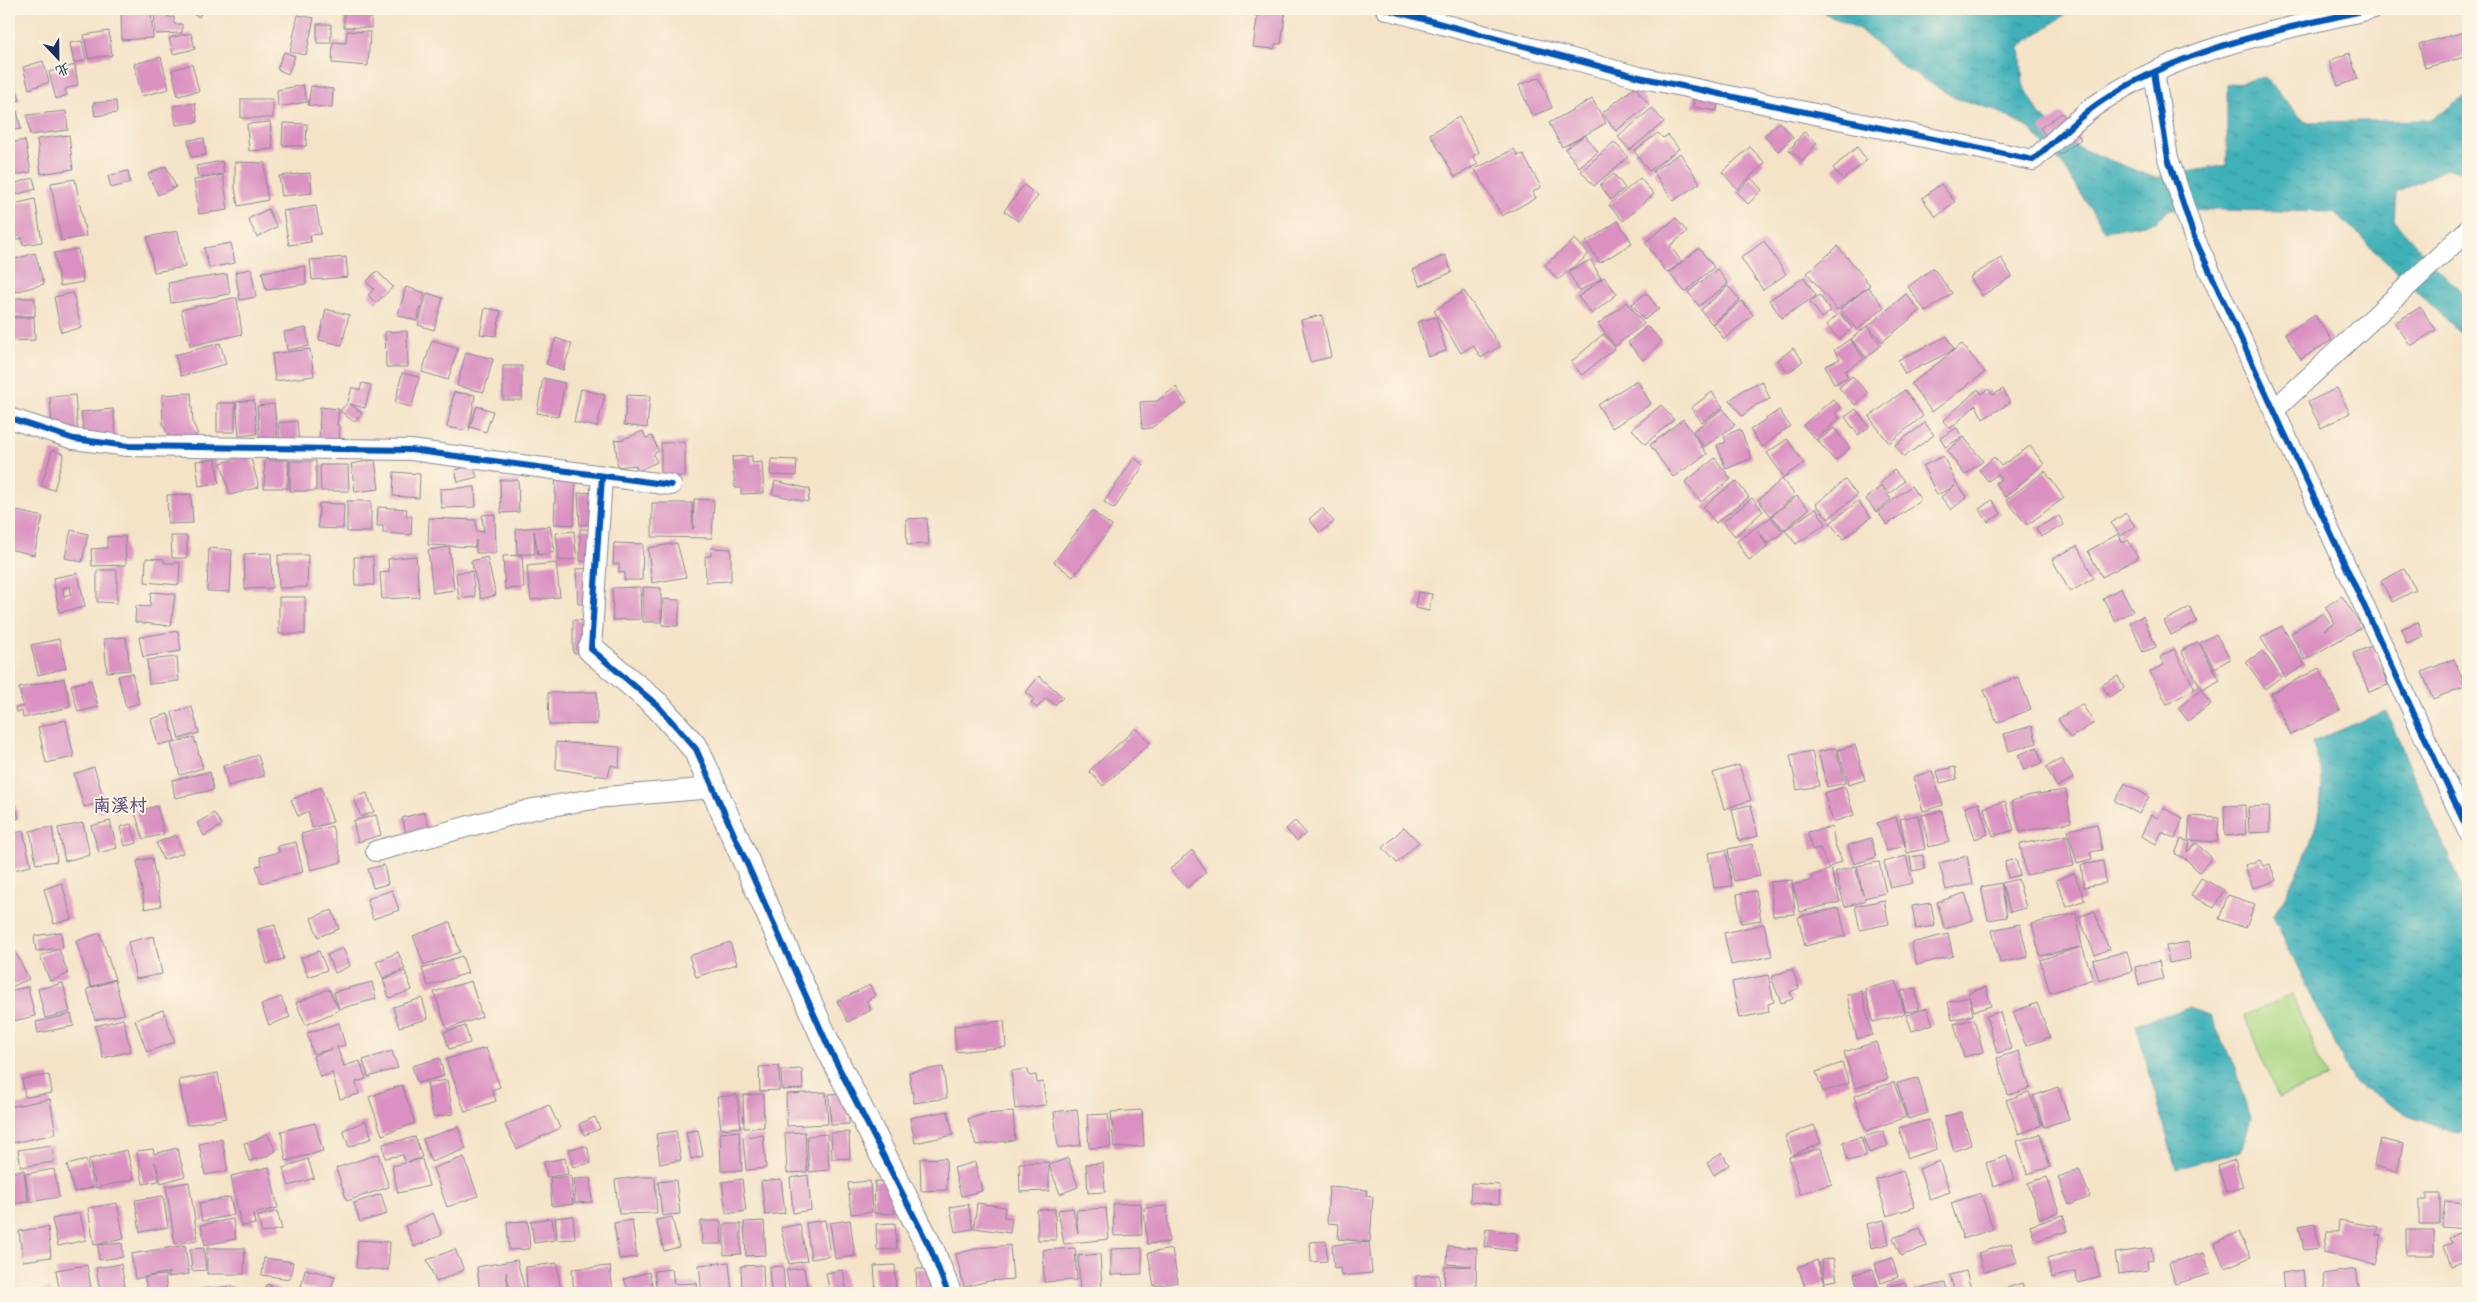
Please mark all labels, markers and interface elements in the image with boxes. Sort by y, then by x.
north arrow [32,32,82,82]
text: 北 [53,59,73,81]
district label: 南溪村 [93,793,147,817]

